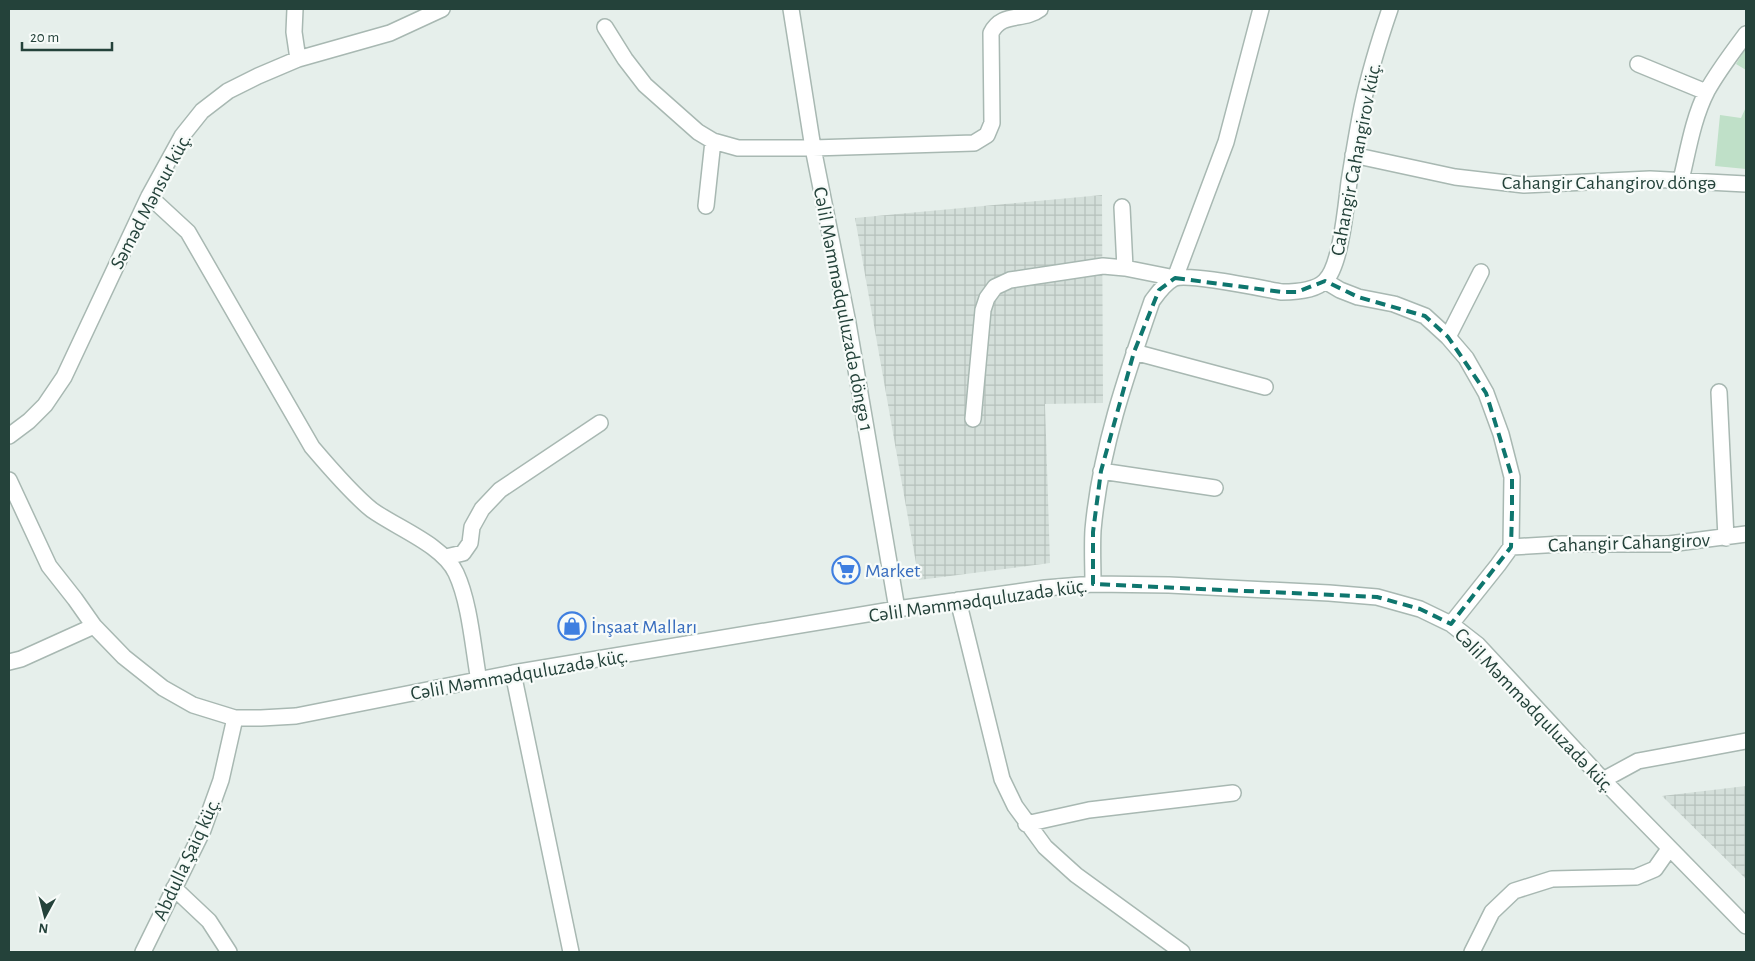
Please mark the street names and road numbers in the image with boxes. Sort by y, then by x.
street label: Cahangir Cahangirov küç. [1327,61,1385,258]
street label: Səməd Mənsur küç. [107,131,195,272]
street label: Cahangir Cahangirov döngə [1502,173,1716,193]
street label: Cəlil Məmmədquluzadə döngə 1 [809,185,877,433]
street label: Cahangir Cahangirov [1548,530,1711,556]
street label: Cəlil Məmmədquluzadə küç. [868,576,1089,626]
street label: Cəlil Məmmədquluzadə küç. [1451,624,1618,797]
street label: Cəlil Məmmədquluzadə küç. [409,646,629,704]
street label: Abdulla Şaiq küç. [150,795,224,924]

